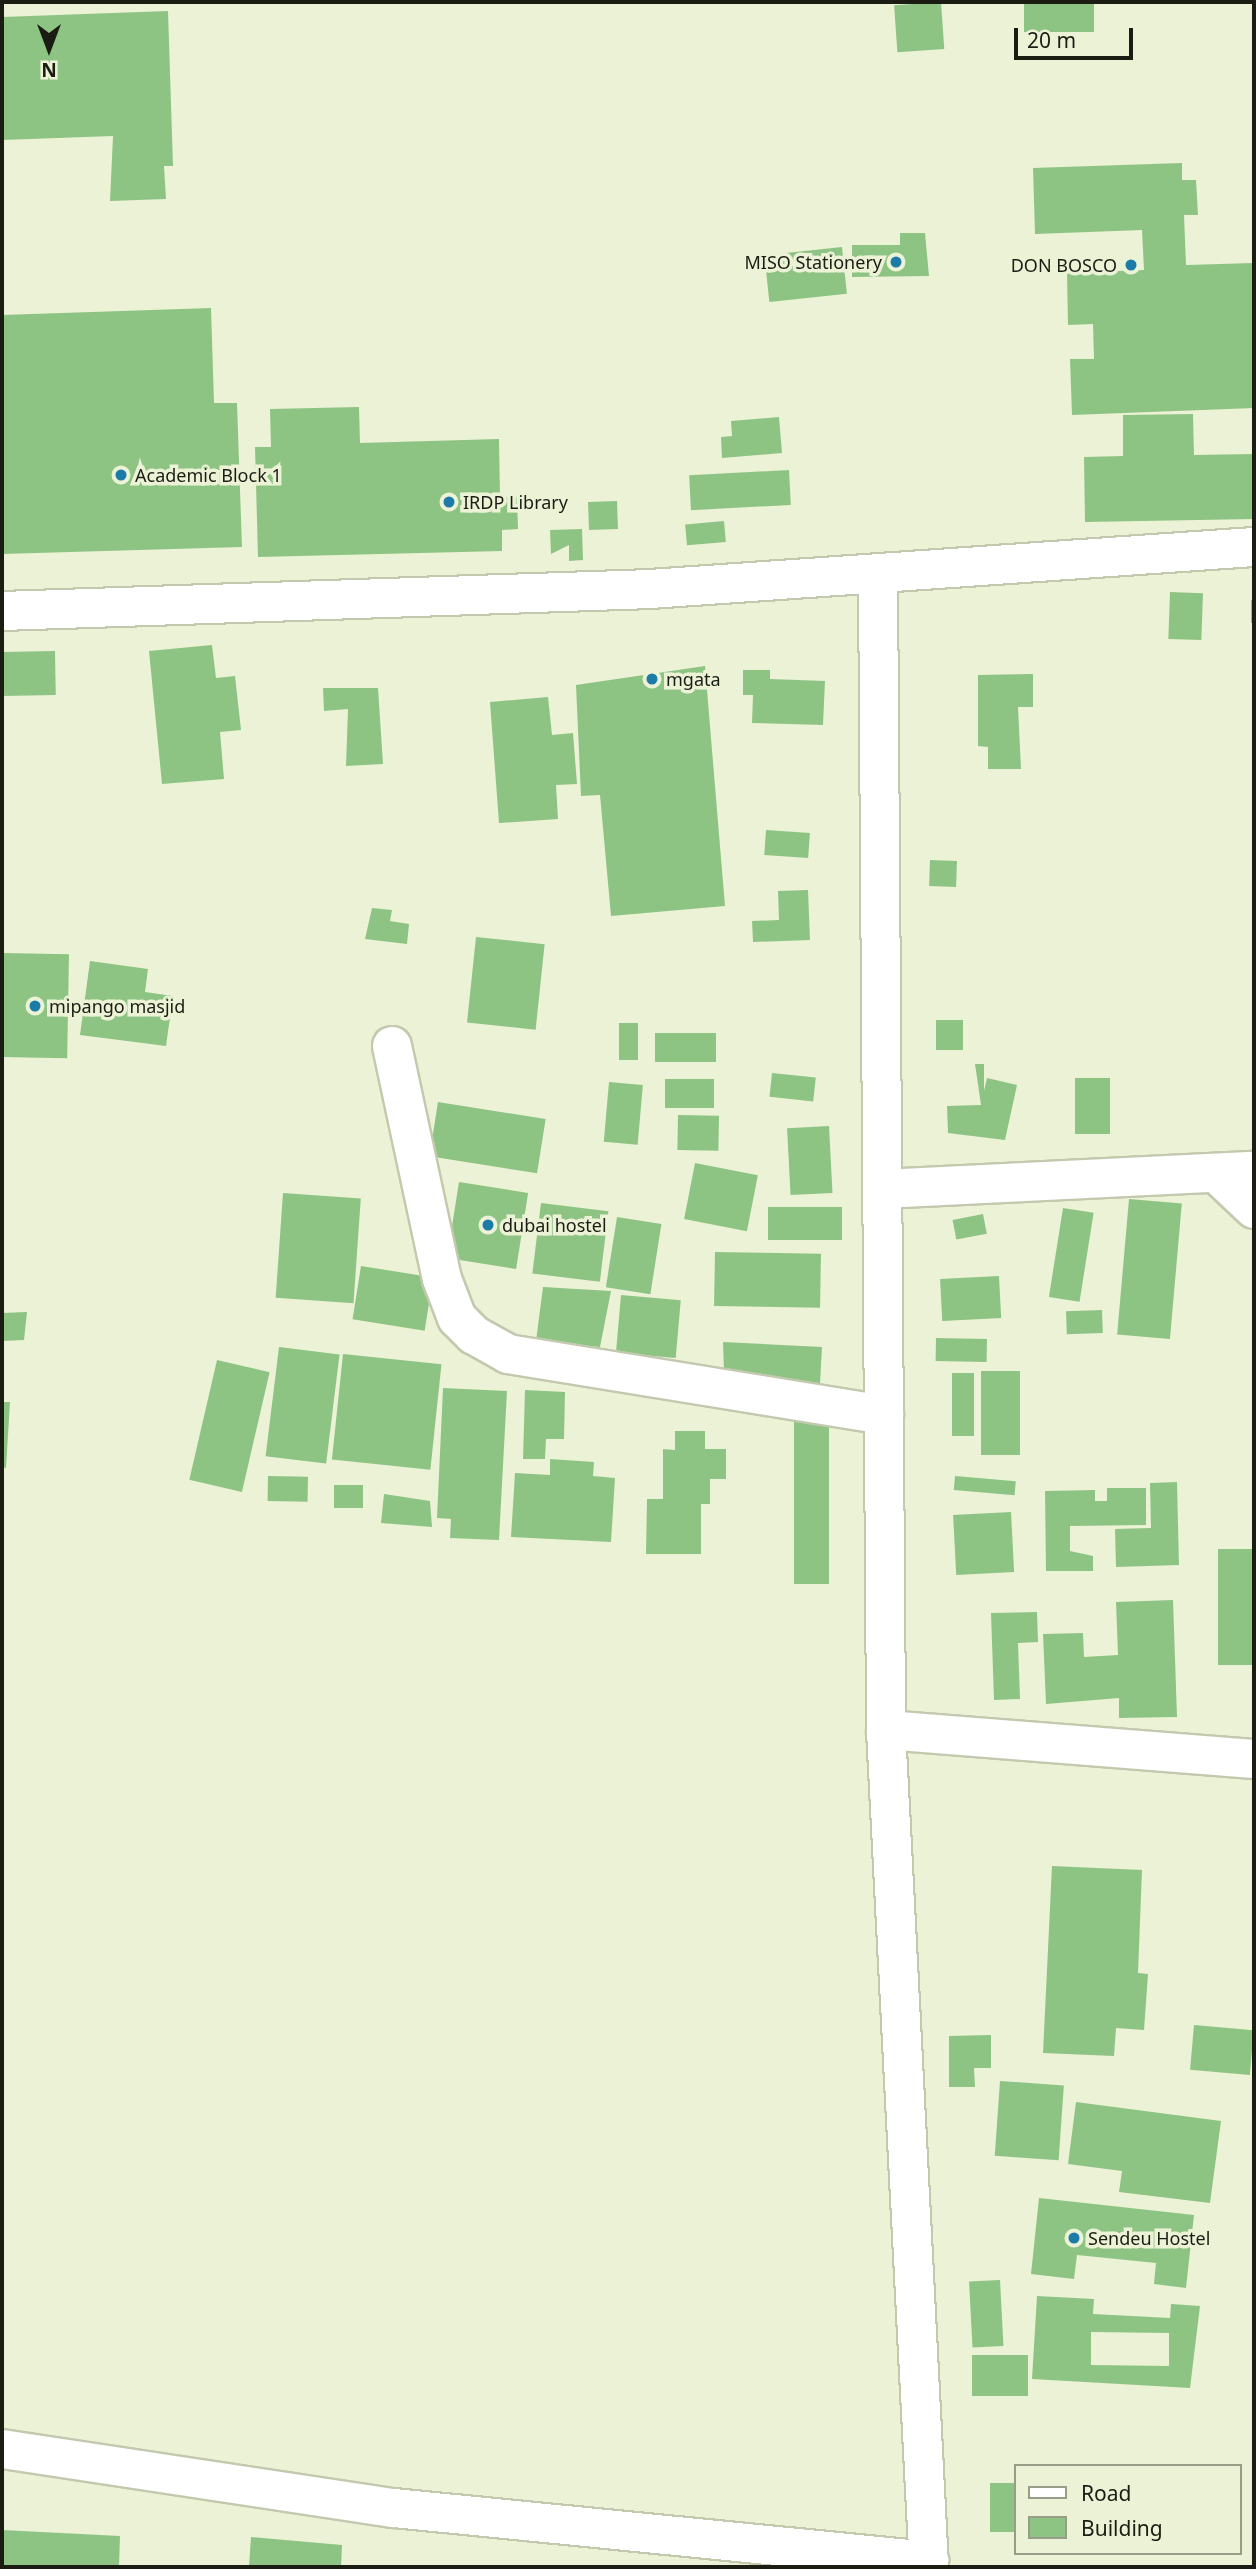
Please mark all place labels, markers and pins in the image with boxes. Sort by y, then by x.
place label: MISO Stationery [745,251,882,273]
marker: MISO Stationery [888,254,904,270]
place label: DON BOSCO [1011,254,1117,276]
marker: DON BOSCO [1123,257,1139,273]
place label: Academic Block 1 [135,464,282,486]
marker: Academic Block 1 [113,467,129,483]
place label: IRDP Library [463,491,568,513]
marker: IRDP Library [441,494,457,510]
place label: mgata [666,668,721,690]
marker: mgata [644,671,660,687]
place label: mipango masjid [49,995,185,1017]
marker: mipango masjid [27,998,43,1014]
place label: dubai hostel [502,1214,607,1236]
marker: dubai hostel [480,1217,496,1233]
place label: Sendeu Hostel [1088,2227,1210,2249]
marker: Sendeu Hostel [1066,2230,1082,2246]

